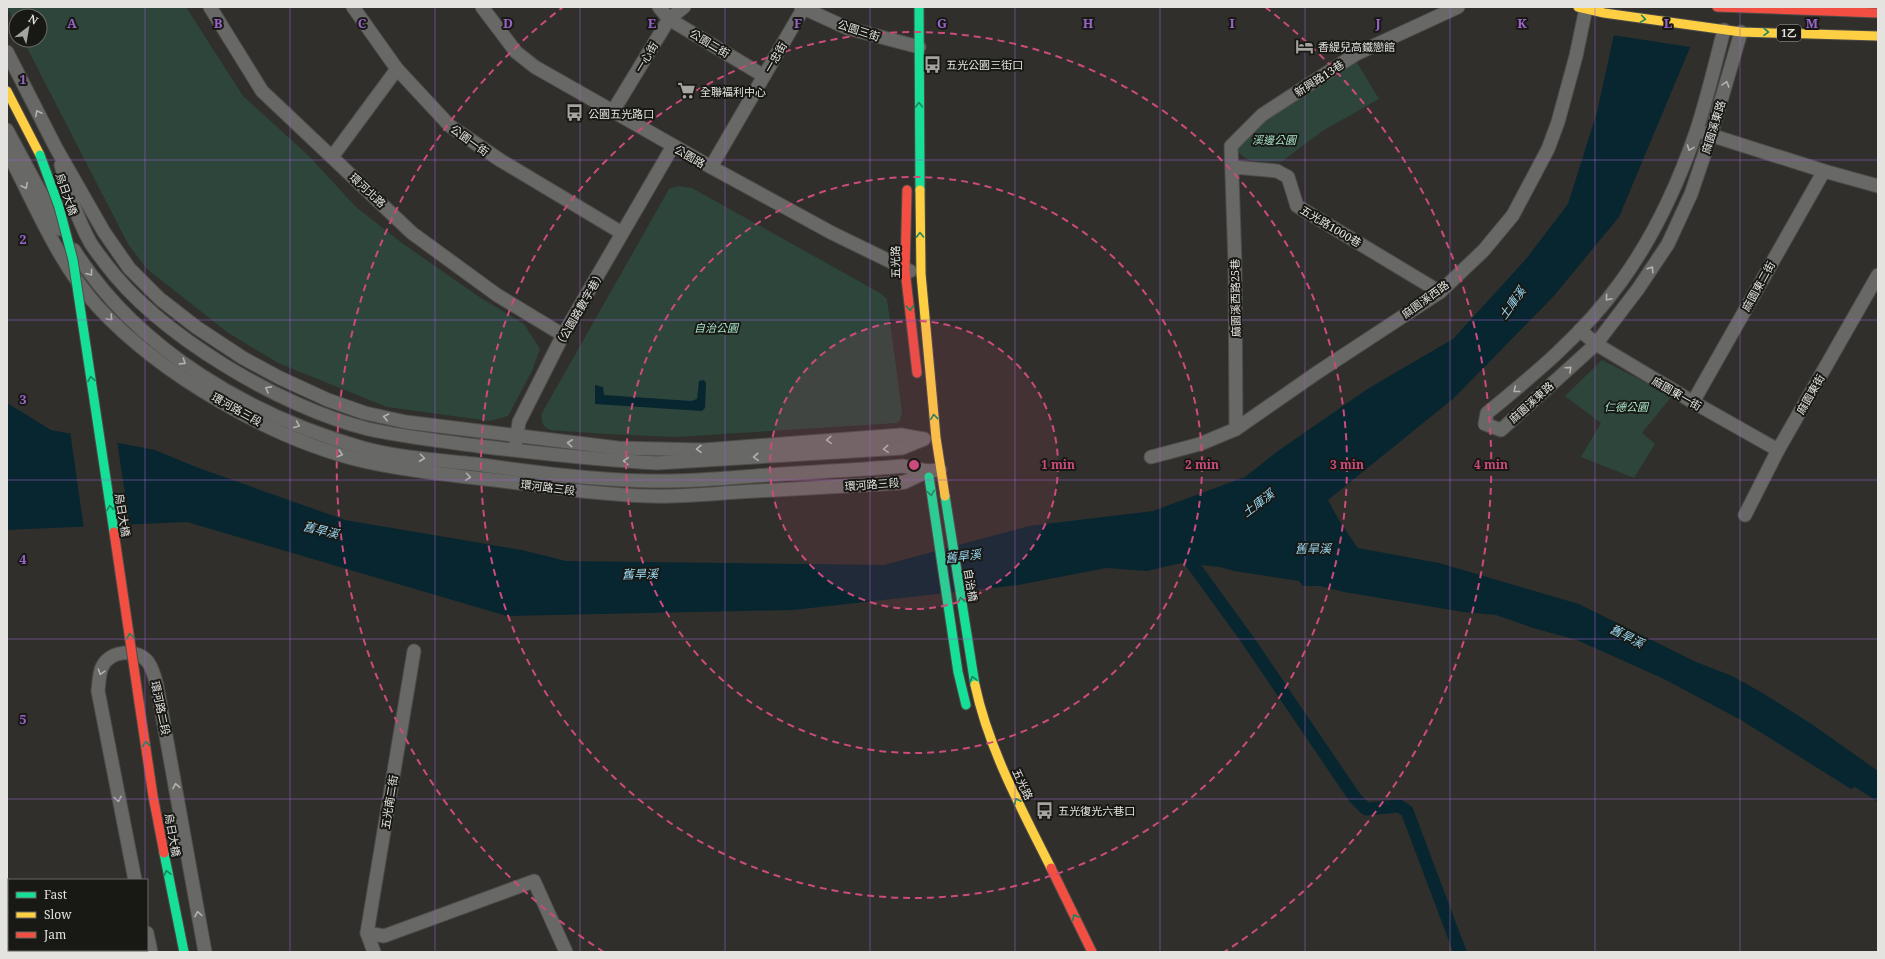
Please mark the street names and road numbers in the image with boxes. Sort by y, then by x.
street label: 公園三街 [836,16,882,44]
street label: 公園二街 [687,25,733,61]
road number: 1乙 [1777,25,1801,41]
street label: 一心街 [631,39,661,75]
street label: 一忠街 [760,39,790,75]
street label: 新興路13巷 [1291,56,1347,100]
street label: 麻園溪東路 [1698,99,1728,155]
street label: 公園一街 [448,121,492,159]
street label: 公園路 [672,141,708,171]
street label: 環河北路 [347,170,389,210]
street label: 烏日大橋 [53,171,81,217]
street label: 五光路1000巷 [1298,202,1364,250]
street label: 五光路 [887,245,903,279]
street label: 麻園東二街 [1738,258,1778,314]
street label: 麻園溪西路25巷 [1227,259,1243,337]
street label: （公園路數字巷） [551,267,607,351]
street label: 麻園溪西路 [1398,277,1452,321]
street label: 麻園東街 [1793,371,1827,417]
street label: 麻園東一街 [1649,373,1705,413]
street label: 麻園溪東路 [1506,378,1556,426]
street label: 環河路三段 [209,389,265,429]
street label: 環河路三段 [844,475,900,493]
street label: 環河路三段 [520,476,576,498]
street label: 烏日大橋 [112,492,134,538]
street label: 自治橋 [961,568,981,602]
street label: 環河路二段 [148,680,174,736]
street label: 五光路 [1009,766,1037,802]
street label: 五光南二街 [377,774,401,830]
street label: 烏日大橋 [162,812,184,858]

